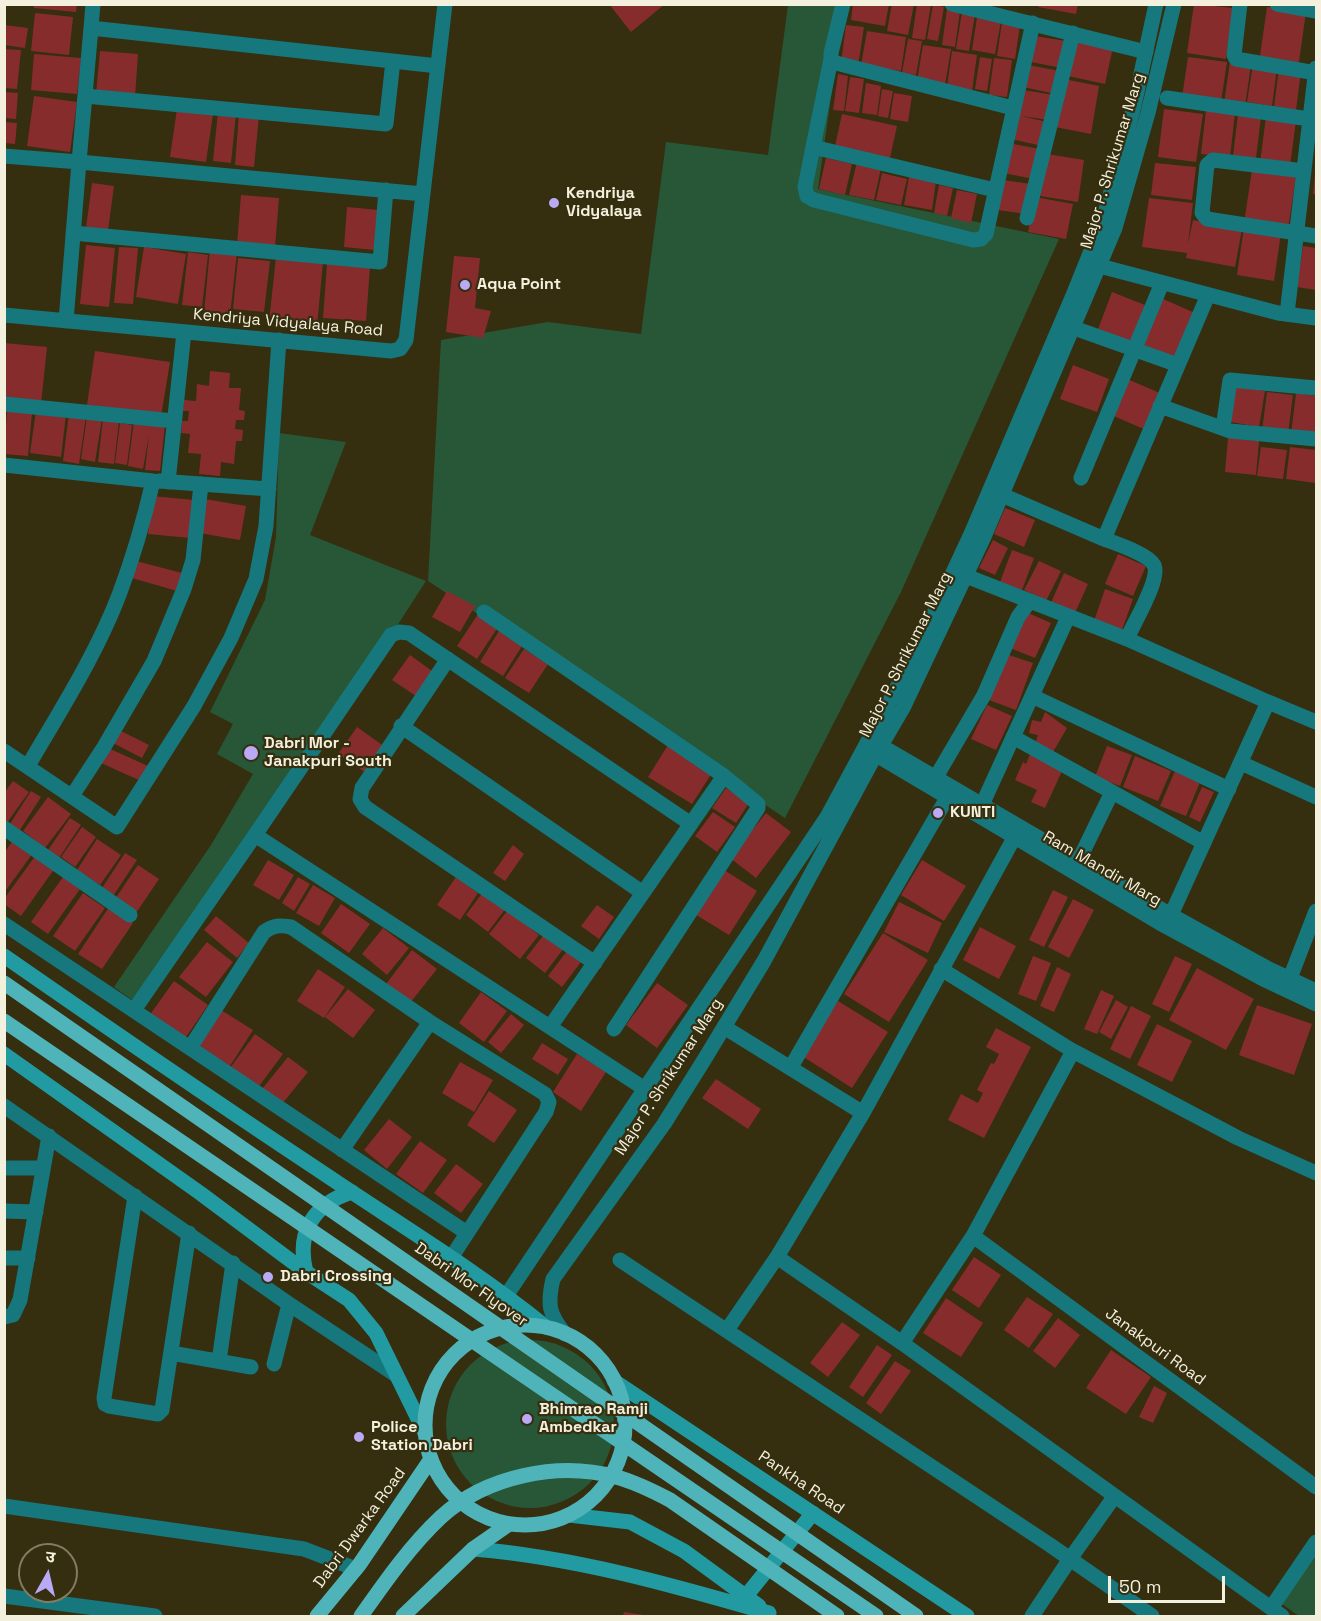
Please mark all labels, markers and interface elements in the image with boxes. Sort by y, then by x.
street label: Major P. Shrikumar Marg [1077,71,1149,251]
place label: Kendriya Vidyalaya [566,184,642,222]
marker: Kendriya Vidyalaya [547,196,561,210]
place label: Aqua Point [477,275,561,295]
marker: Aqua Point [458,278,472,292]
street label: Kendriya Vidyalaya Road [192,305,384,341]
street label: Major P. Shrikumar Marg [856,569,956,741]
place label: Dabri Mor - Janakpuri South [264,734,392,772]
marker: Dabri Mor - Janakpuri South [242,744,260,762]
place label: KUNTI [950,803,995,823]
marker: KUNTI [931,806,945,820]
street label: Ram Mandir Marg [1039,827,1165,911]
street label: Major P. Shrikumar Marg [611,995,727,1159]
street label: Dabri Mor Flyover [411,1239,531,1331]
place label: Dabri Crossing [280,1267,392,1287]
marker: Dabri Crossing [261,1270,275,1284]
street label: Janakpuri Road [1101,1304,1209,1390]
place label: Bhimrao Ramji Ambedkar [539,1400,648,1438]
marker: Bhimrao Ramji Ambedkar [520,1412,534,1426]
place label: Police Station Dabri [371,1418,473,1456]
marker: Police Station Dabri [352,1430,366,1444]
street label: Pankha Road [754,1447,848,1519]
street label: Dabri Dwarka Road [310,1464,410,1592]
north arrow [18,1543,78,1603]
text: उ [44,1546,56,1568]
scale bar [1111,1564,1228,1602]
text: 50 m [1119,1575,1161,1598]

